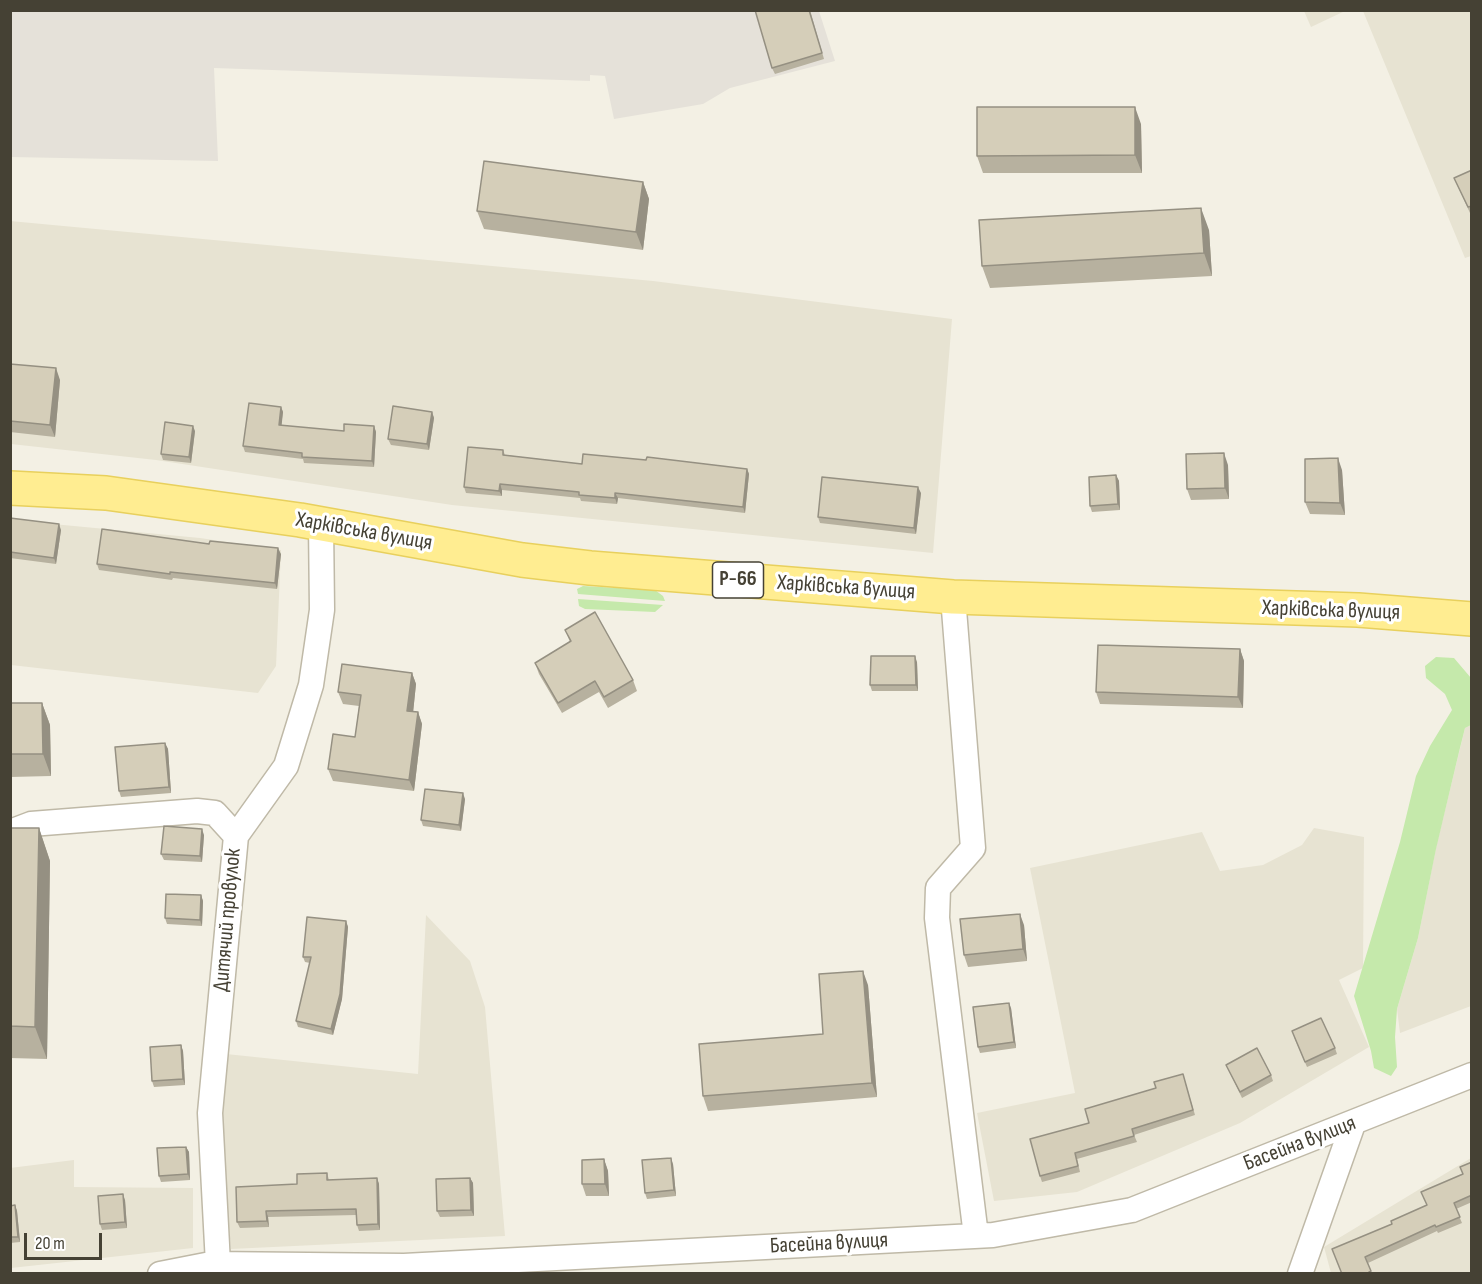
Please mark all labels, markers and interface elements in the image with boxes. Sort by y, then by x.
street label: Харківська вулиця [294,507,434,557]
road number: Р-66 [712,562,764,598]
street label: Харківська вулиця [776,570,916,606]
street label: Харківська вулиця [1261,595,1401,627]
street label: Дитячий провулок [209,847,247,993]
street label: Басейна вулиця [1240,1111,1360,1177]
scale bar [27,1221,105,1259]
street label: Басейна вулиця [769,1228,889,1260]
text: 20 m [35,1233,65,1254]

